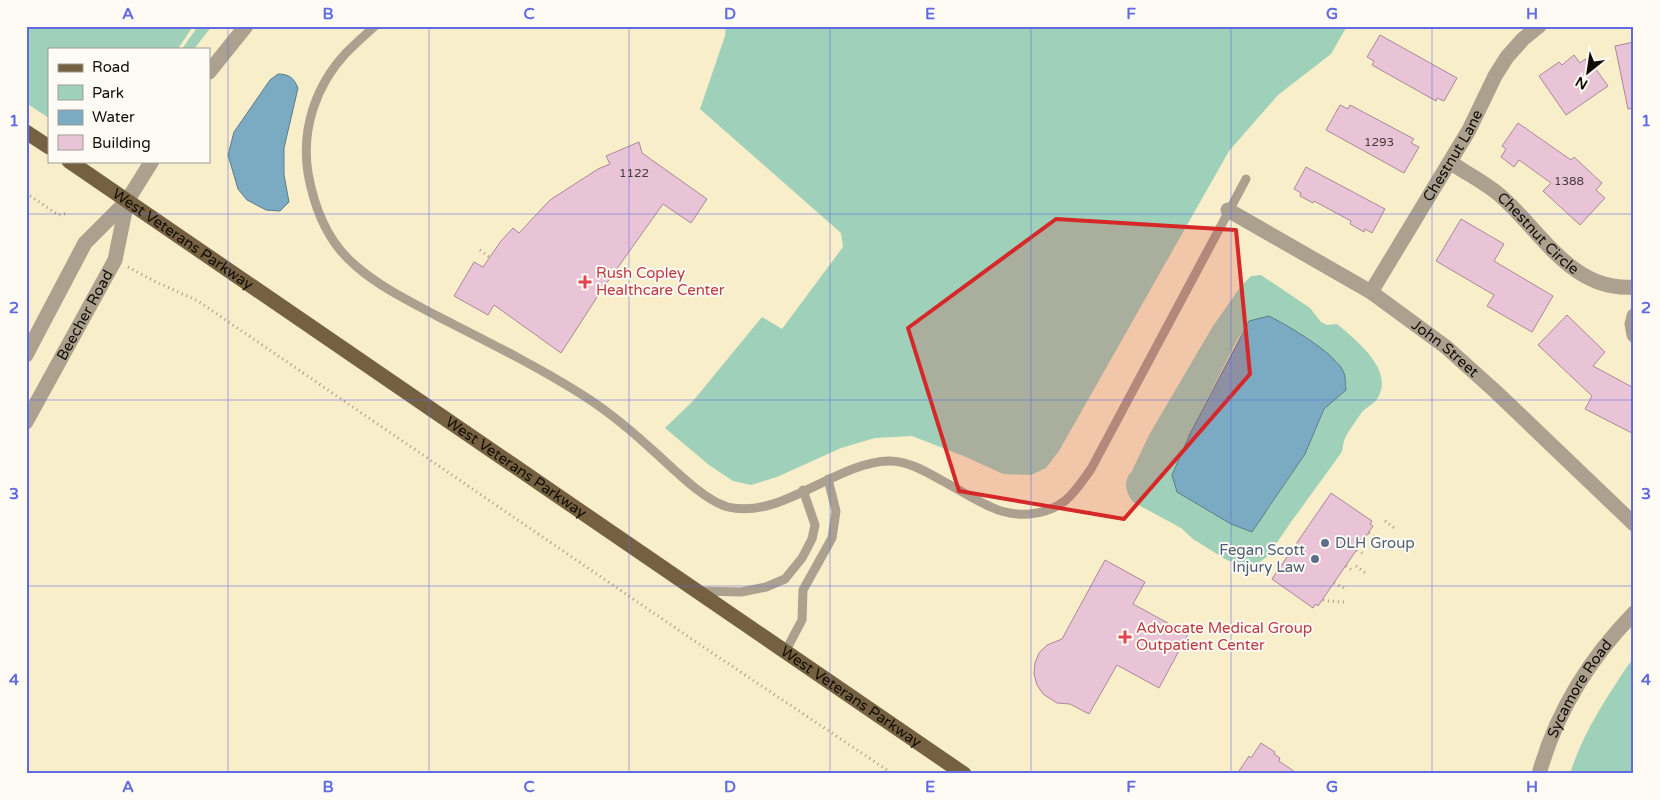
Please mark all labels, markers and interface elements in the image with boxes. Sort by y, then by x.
text: A [122,4,134,24]
text: B [322,4,334,24]
text: C [523,4,535,24]
text: D [724,4,736,24]
text: E [925,4,935,24]
text: F [1126,4,1136,24]
text: G [1326,4,1338,24]
text: H [1526,4,1538,24]
legend [48,48,210,162]
north arrow [1562,48,1612,98]
text: Road [92,58,130,76]
text: N [1573,73,1591,93]
text: Park [92,84,124,102]
street label: Chestnut Lane [1419,107,1486,205]
text: Water [92,108,135,126]
text: 1 [9,111,19,131]
text: 1 [1641,111,1651,131]
text: Building [92,134,151,152]
house number: 1293 [1364,135,1394,149]
house number: 1122 [619,166,649,180]
house number: 1388 [1554,174,1584,188]
street label: West Veterans Parkway [109,184,257,294]
street label: Chestnut Circle [1494,188,1582,278]
place label: Rush Copley Healthcare Center [596,264,725,299]
street label: Beecher Road [53,267,117,363]
marker: Rush Copley Healthcare Center [578,275,592,289]
text: 2 [9,298,19,318]
text: 2 [1641,298,1651,318]
street label: John Street [1408,316,1483,381]
street label: West Veterans Parkway [442,413,590,522]
text: 3 [9,484,19,504]
text: 3 [1641,484,1651,504]
place label: DLH Group [1335,534,1415,552]
marker: DLH Group [1319,537,1331,549]
place label: Fegan Scott Injury Law [1219,541,1305,576]
marker: Fegan Scott Injury Law [1309,553,1321,565]
place label: Advocate Medical Group Outpatient Center [1136,619,1312,654]
marker: Advocate Medical Group Outpatient Center [1118,630,1132,644]
street label: Sycamore Road [1543,636,1616,740]
street label: West Veterans Parkway [777,642,925,751]
text: 4 [9,670,19,690]
text: 4 [1641,670,1651,690]
text: A [122,777,134,797]
text: B [322,777,334,797]
text: C [523,777,535,797]
text: D [724,777,736,797]
text: E [925,777,935,797]
text: F [1126,777,1136,797]
text: G [1326,777,1338,797]
text: H [1526,777,1538,797]

